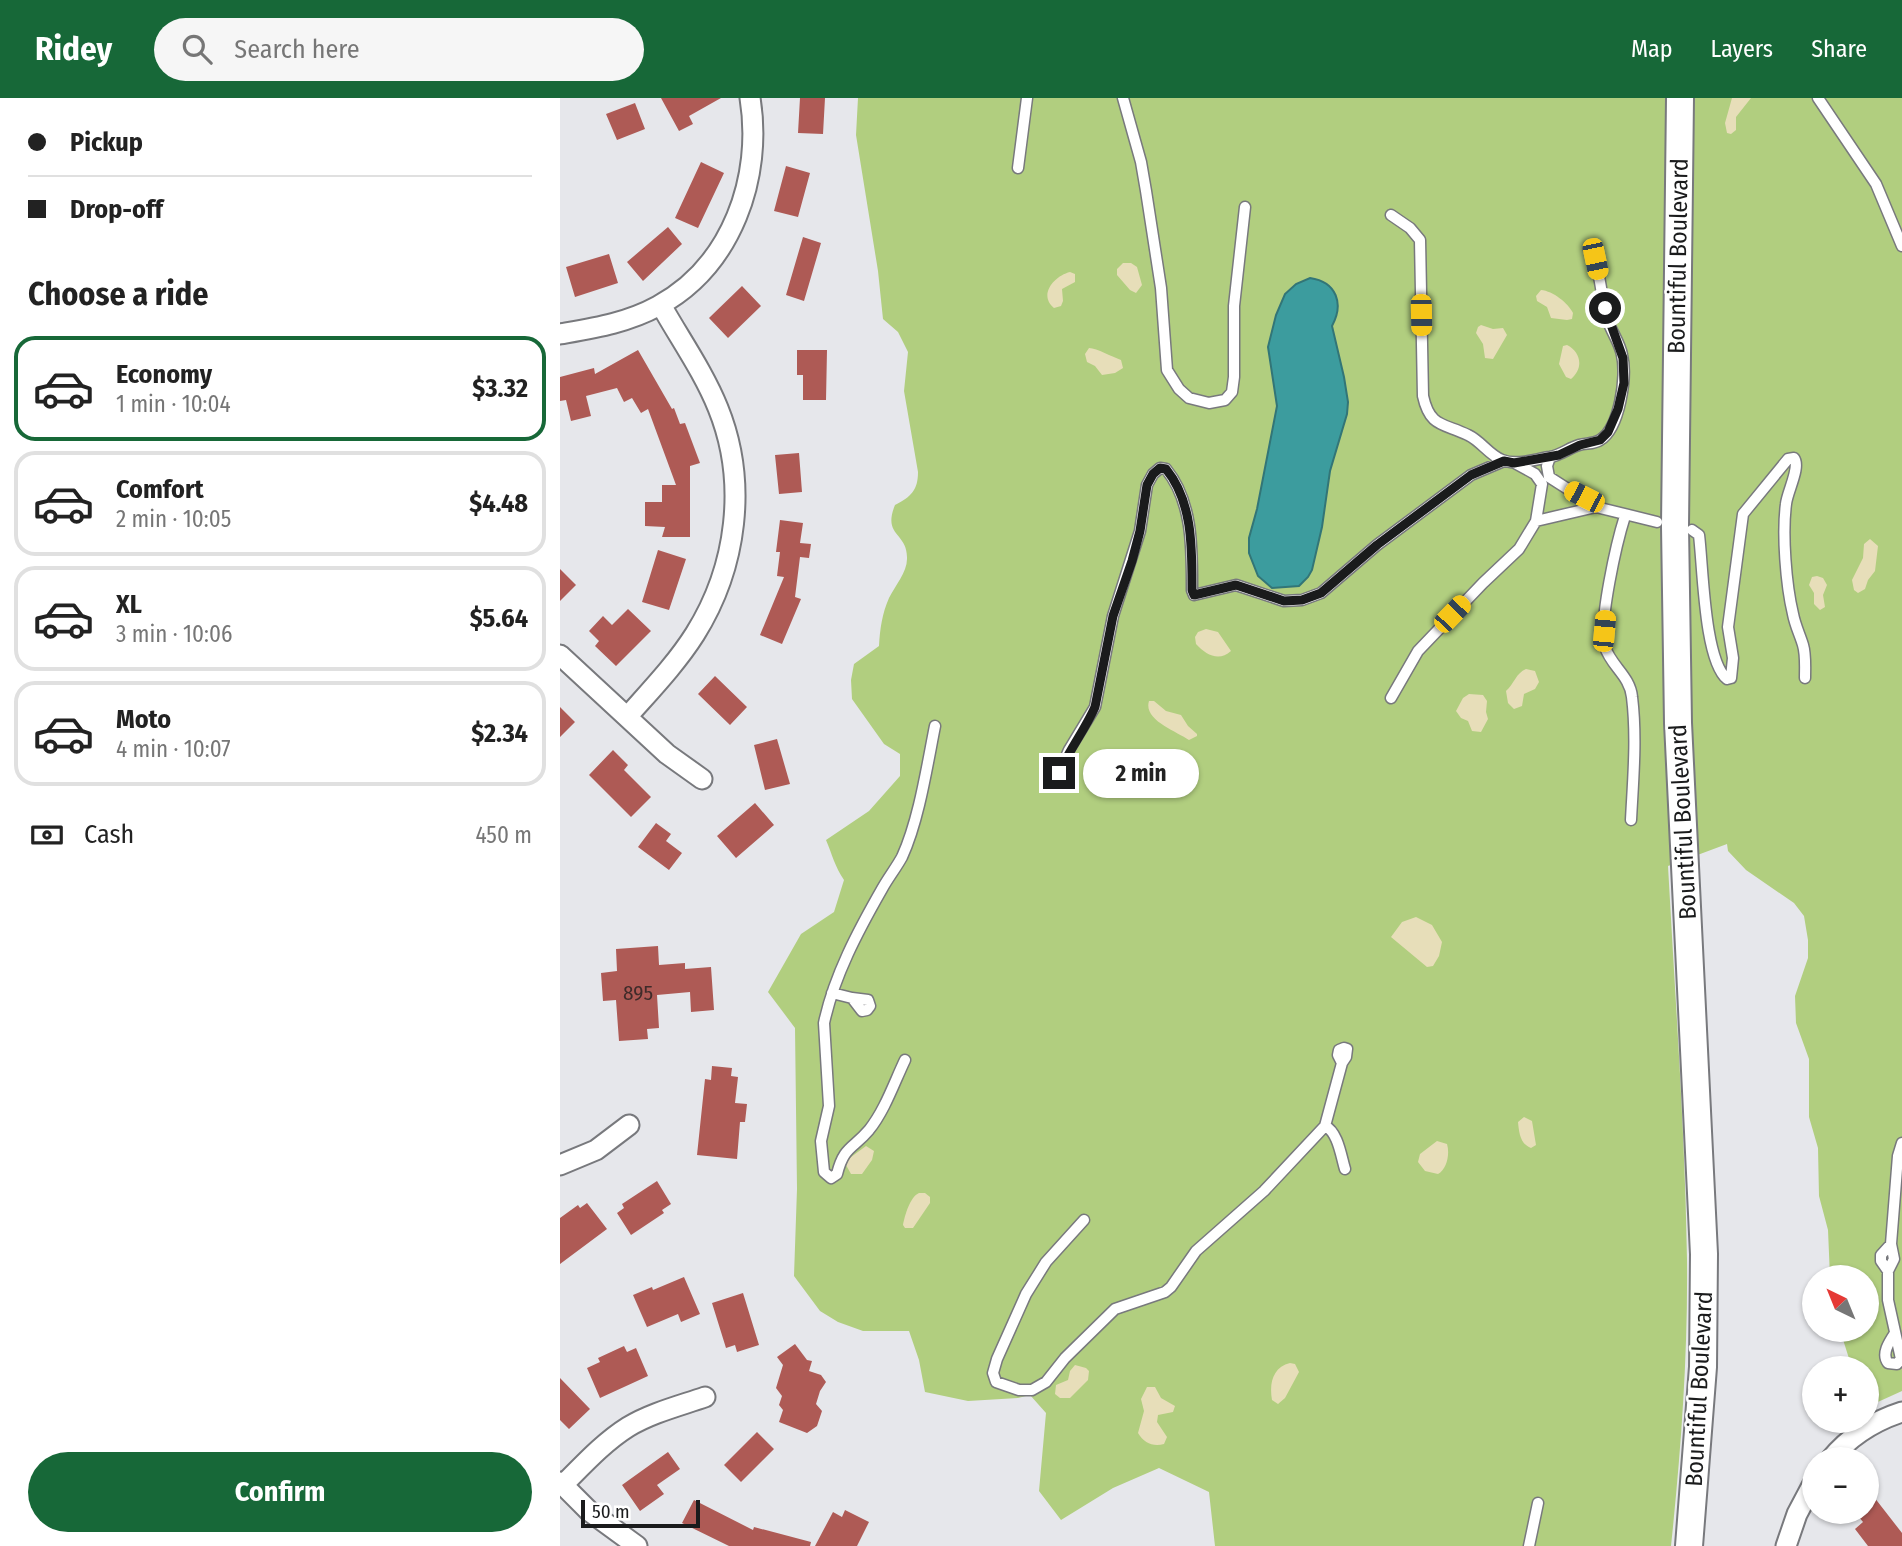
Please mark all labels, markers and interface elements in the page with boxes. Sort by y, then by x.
search box [154,18,644,81]
text: Ridey [35,29,112,69]
icon: search [178,30,216,68]
text: Search here [234,34,360,65]
text: Map [1631,35,1673,63]
text: Layers [1711,35,1773,63]
text: Share [1811,35,1867,63]
text: Pickup [70,127,143,158]
street label: Bountiful Boulevard [1662,158,1694,354]
text: Drop-off [70,194,163,225]
car [1581,236,1610,282]
text: Choose a ride [28,275,209,313]
route start [1589,292,1621,324]
car [1411,294,1432,336]
icon: car [32,357,95,420]
text: Economy [116,359,212,390]
text: $3.32 [472,373,528,404]
text: 1 min · 10:04 [116,390,231,418]
icon: car [32,472,95,535]
text: Comfort [116,474,204,505]
car [1561,478,1608,516]
text: $4.48 [469,488,528,519]
text: 2 min · 10:05 [116,505,231,533]
icon: car [32,587,95,650]
text: XL [116,589,142,620]
car [1430,592,1475,636]
text: $5.64 [470,603,528,634]
car [1592,609,1617,653]
text: 3 min · 10:06 [116,620,232,648]
icon: car [32,702,95,765]
text: Moto [116,704,171,735]
text: $2.34 [471,718,528,749]
street label: Bountiful Boulevard [1664,724,1702,920]
text: 4 min · 10:07 [116,735,231,763]
callout: 2 min [1084,748,1199,798]
route end [1043,757,1075,789]
text: 2 min [1116,759,1167,787]
icon: cash [28,816,66,854]
text: Cash [84,819,134,850]
text: 450 m [475,821,532,849]
house number: 895 [623,980,653,1006]
north arrow [1802,1265,1880,1342]
map controls [1802,1265,1879,1524]
street label: Bountiful Boulevard [1680,1291,1718,1487]
button: + [1802,1356,1879,1433]
button: − [1802,1447,1879,1524]
button: Confirm [28,1452,532,1532]
scale bar [581,1497,700,1529]
text: 50 m [592,1500,630,1523]

